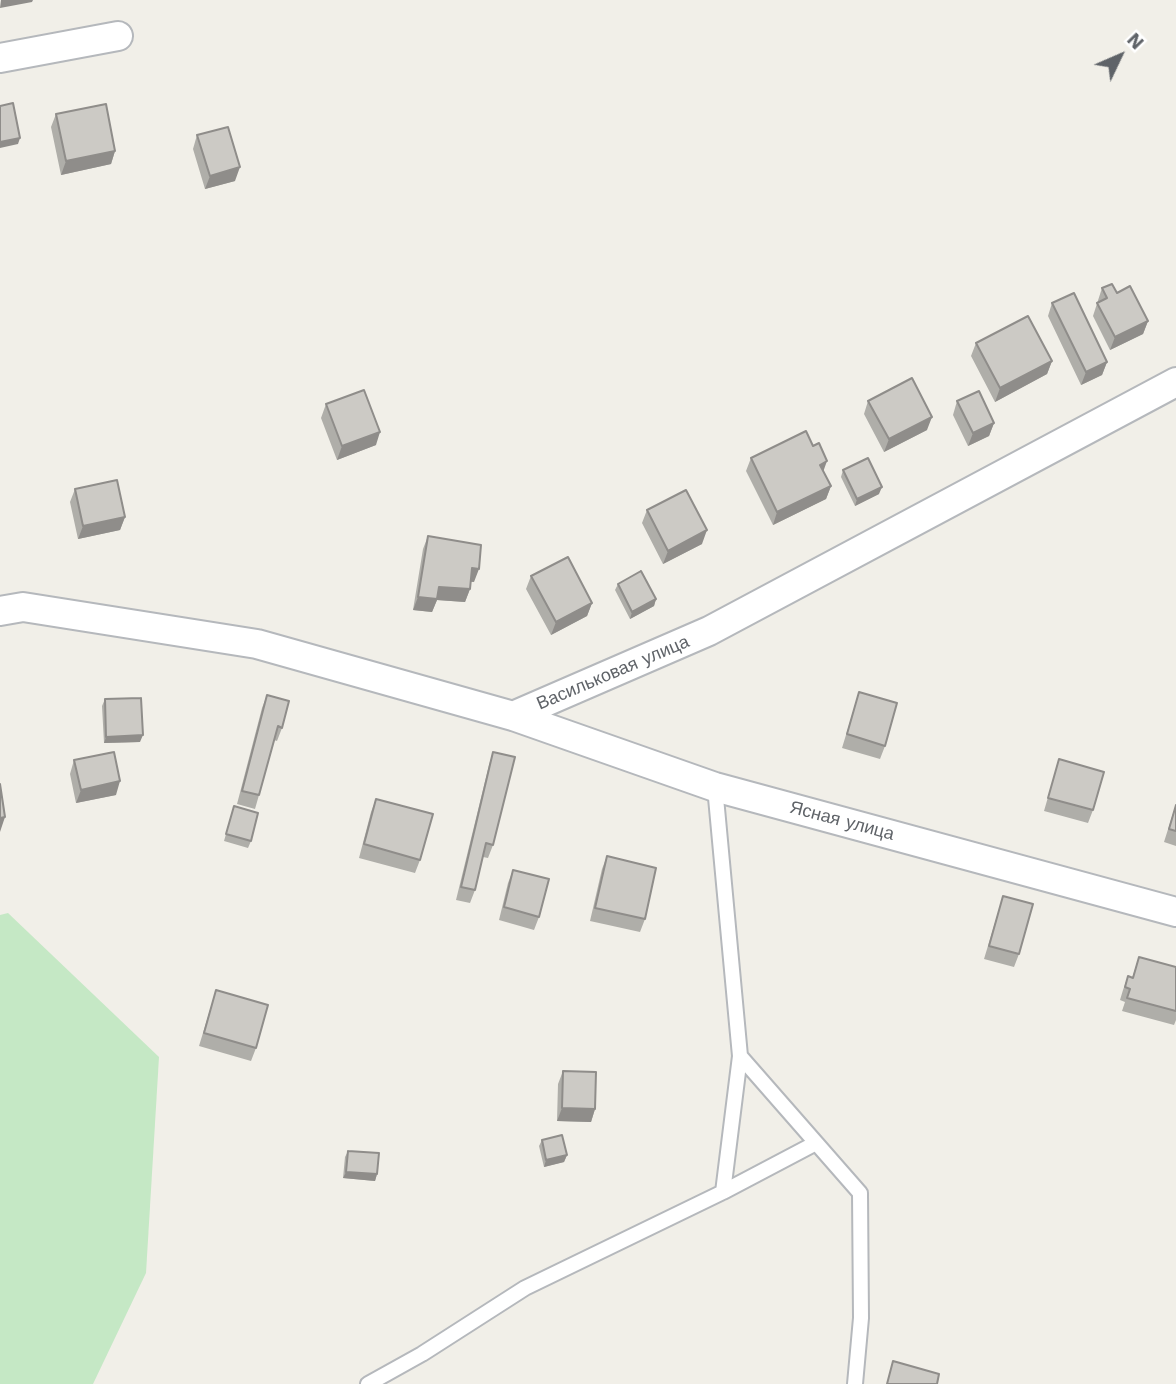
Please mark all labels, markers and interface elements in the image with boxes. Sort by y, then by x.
north arrow [1085,21,1155,91]
text: N [1122,28,1149,54]
street label: Васильковая улица [533,631,693,715]
street label: Ясная улица [787,797,897,845]

